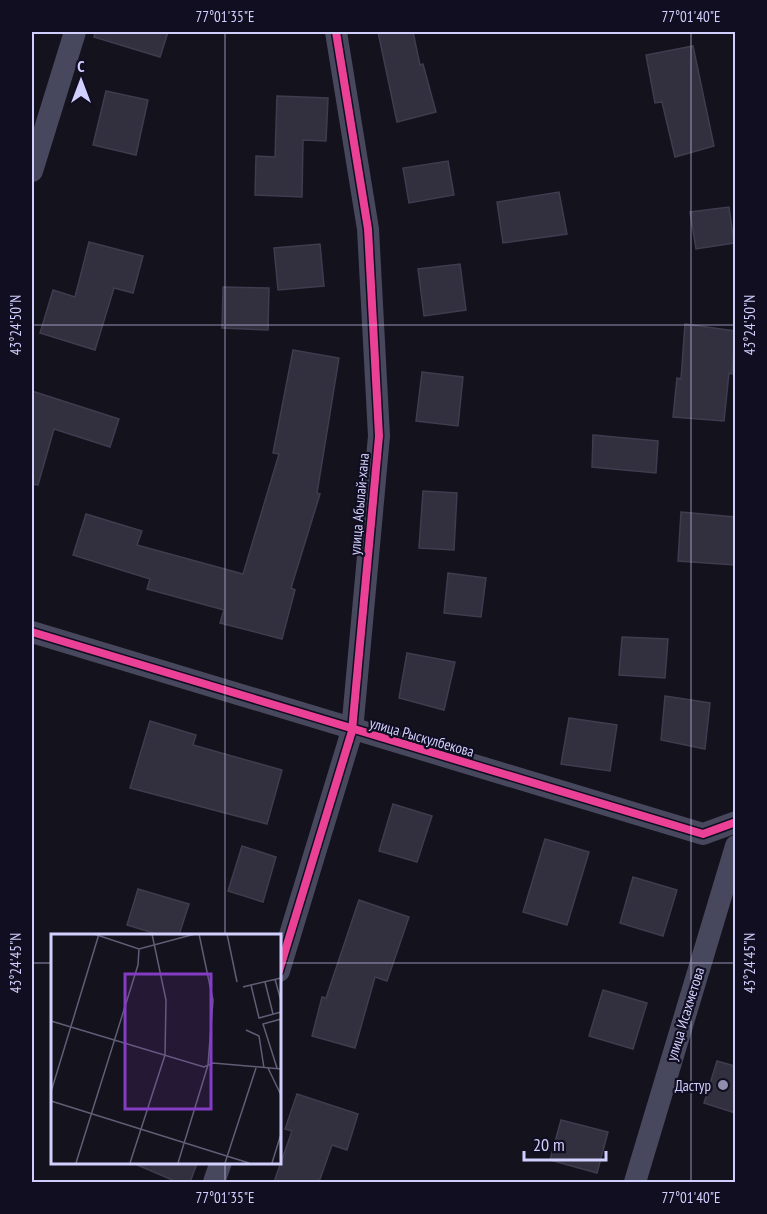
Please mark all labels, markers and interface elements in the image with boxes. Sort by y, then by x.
text: 77°01'35"E [195,7,255,26]
text: 77°01'40"E [661,7,721,26]
north arrow [51,51,111,111]
text: С [77,56,85,76]
text: 43°24'50"N [6,295,25,355]
text: 43°24'50"N [740,295,759,355]
street label: улица Абылай-хана [345,452,373,556]
street label: улица Рыскулбекова [367,713,477,761]
text: 43°24'45"N [6,933,25,993]
text: 43°24'45"N [740,933,759,993]
inset map [51,934,280,1163]
street label: улица Исахметова [662,965,708,1063]
place label: Дастур [675,1076,711,1095]
marker: Дастур [716,1078,730,1092]
scale bar [524,1124,606,1162]
text: 20 m [533,1133,565,1156]
text: 77°01'35"E [195,1188,255,1207]
text: 77°01'40"E [661,1188,721,1207]

